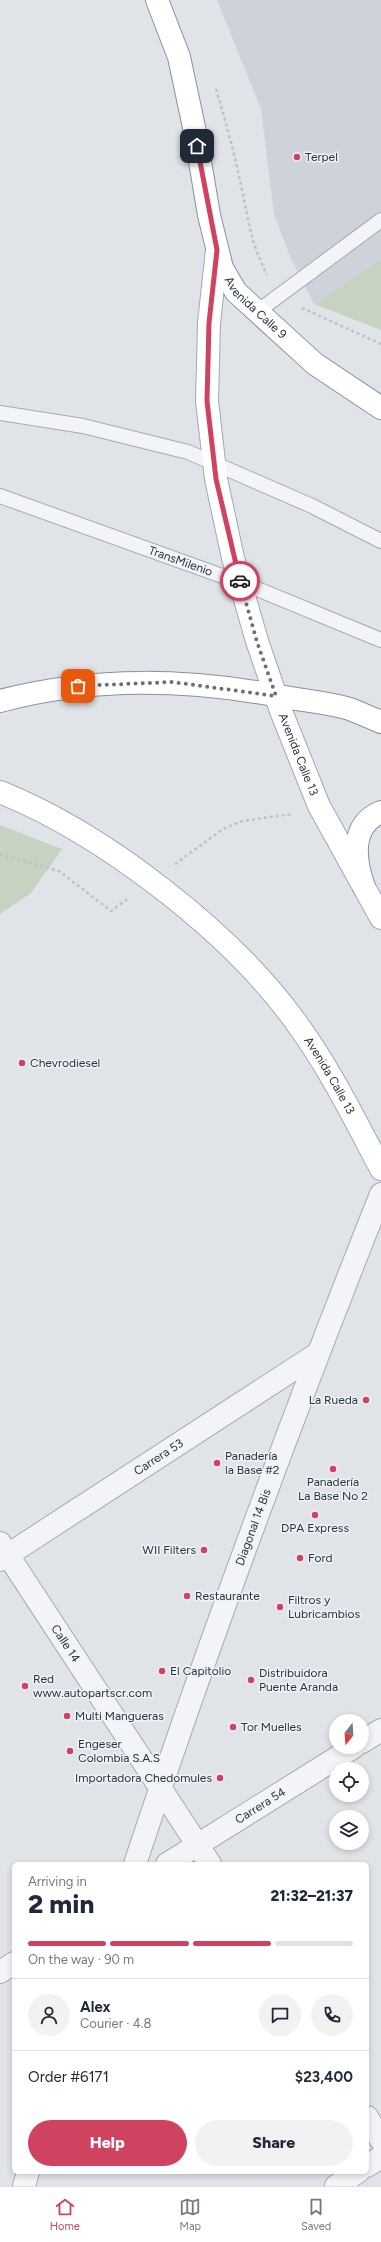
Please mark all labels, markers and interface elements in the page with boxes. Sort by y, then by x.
pin [180,129,214,163]
icon: home [186,135,208,157]
place label: Terpel [305,150,338,164]
marker: Terpel [292,152,302,162]
street label: Avenida Calle 9 [222,274,290,342]
street label: TransMilenio [147,543,215,579]
courier [220,561,260,601]
icon: car [229,570,251,592]
pin [61,669,95,703]
icon: bag [67,675,89,697]
street label: Avenida Calle 13 [276,711,321,798]
street label: Avenida Calle 13 [301,1034,358,1116]
place label: Chevrodiesel [30,1056,100,1070]
marker: Chevrodiesel [17,1058,27,1068]
place label: La Rueda [309,1393,358,1407]
marker: La Rueda [361,1395,371,1405]
street label: Carrera 53 [131,1436,186,1478]
place label: Panadería la Base #2 [225,1449,280,1477]
marker: Panadería la Base #2 [212,1458,222,1468]
marker: Panadería La Base No 2 [328,1464,338,1474]
place label: Panadería La Base No 2 [298,1475,368,1503]
street label: Diagonal 14 Bis [233,1486,274,1567]
marker: DPA Express [310,1510,320,1520]
place label: DPA Express [281,1521,349,1535]
place label: WII Filters [142,1543,196,1557]
marker: WII Filters [199,1545,209,1555]
place label: Ford [308,1551,333,1565]
marker: Ford [295,1553,305,1563]
place label: Restaurante [195,1589,260,1603]
marker: Restaurante [182,1591,192,1601]
place label: Filtros y Lubricambios [288,1593,360,1621]
marker: Filtros y Lubricambios [275,1602,285,1612]
street label: Calle 14 [48,1622,83,1665]
place label: El Capitolio [170,1664,231,1678]
marker: El Capitolio [157,1666,167,1676]
place label: Distribuidora Puente Aranda [259,1666,338,1694]
place label: Red www.autopartscr.com [33,1672,152,1700]
marker: Distribuidora Puente Aranda [246,1675,256,1685]
marker: Red www.autopartscr.com [20,1681,30,1691]
place label: Multi Mangueras [75,1709,164,1723]
marker: Multi Mangueras [62,1711,72,1721]
north arrow [329,1714,369,1754]
map controls [329,1714,369,1850]
place label: Tor Muelles [241,1720,302,1734]
marker: Tor Muelles [228,1722,238,1732]
place label: Engeser Colombia S.A.S [78,1737,160,1765]
marker: Engeser Colombia S.A.S [65,1746,75,1756]
button: locate [329,1762,369,1802]
place label: Importadora Chedomules [75,1771,212,1785]
marker: Importadora Chedomules [215,1773,225,1783]
street label: Carrera 54 [232,1784,289,1827]
button: layers [329,1810,369,1850]
text: Arriving in [28,1874,87,1889]
text: 21:32–21:37 [270,1887,353,1905]
text: 2 min [28,1888,94,1920]
text: On the way · 90 m [28,1952,134,1967]
button: person [28,1994,70,2036]
button: chat [259,1994,301,2036]
button: phone [311,1994,353,2036]
text: Alex [80,1998,110,2016]
text: Courier · 4.8 [80,2016,152,2031]
text: Order #6171 [28,2068,109,2086]
text: $23,400 [295,2068,353,2086]
button: Help [28,2120,187,2166]
button: Share [195,2120,353,2166]
tab: Home [50,2196,80,2233]
tab: Map [179,2196,201,2233]
tab: Saved [301,2196,331,2233]

